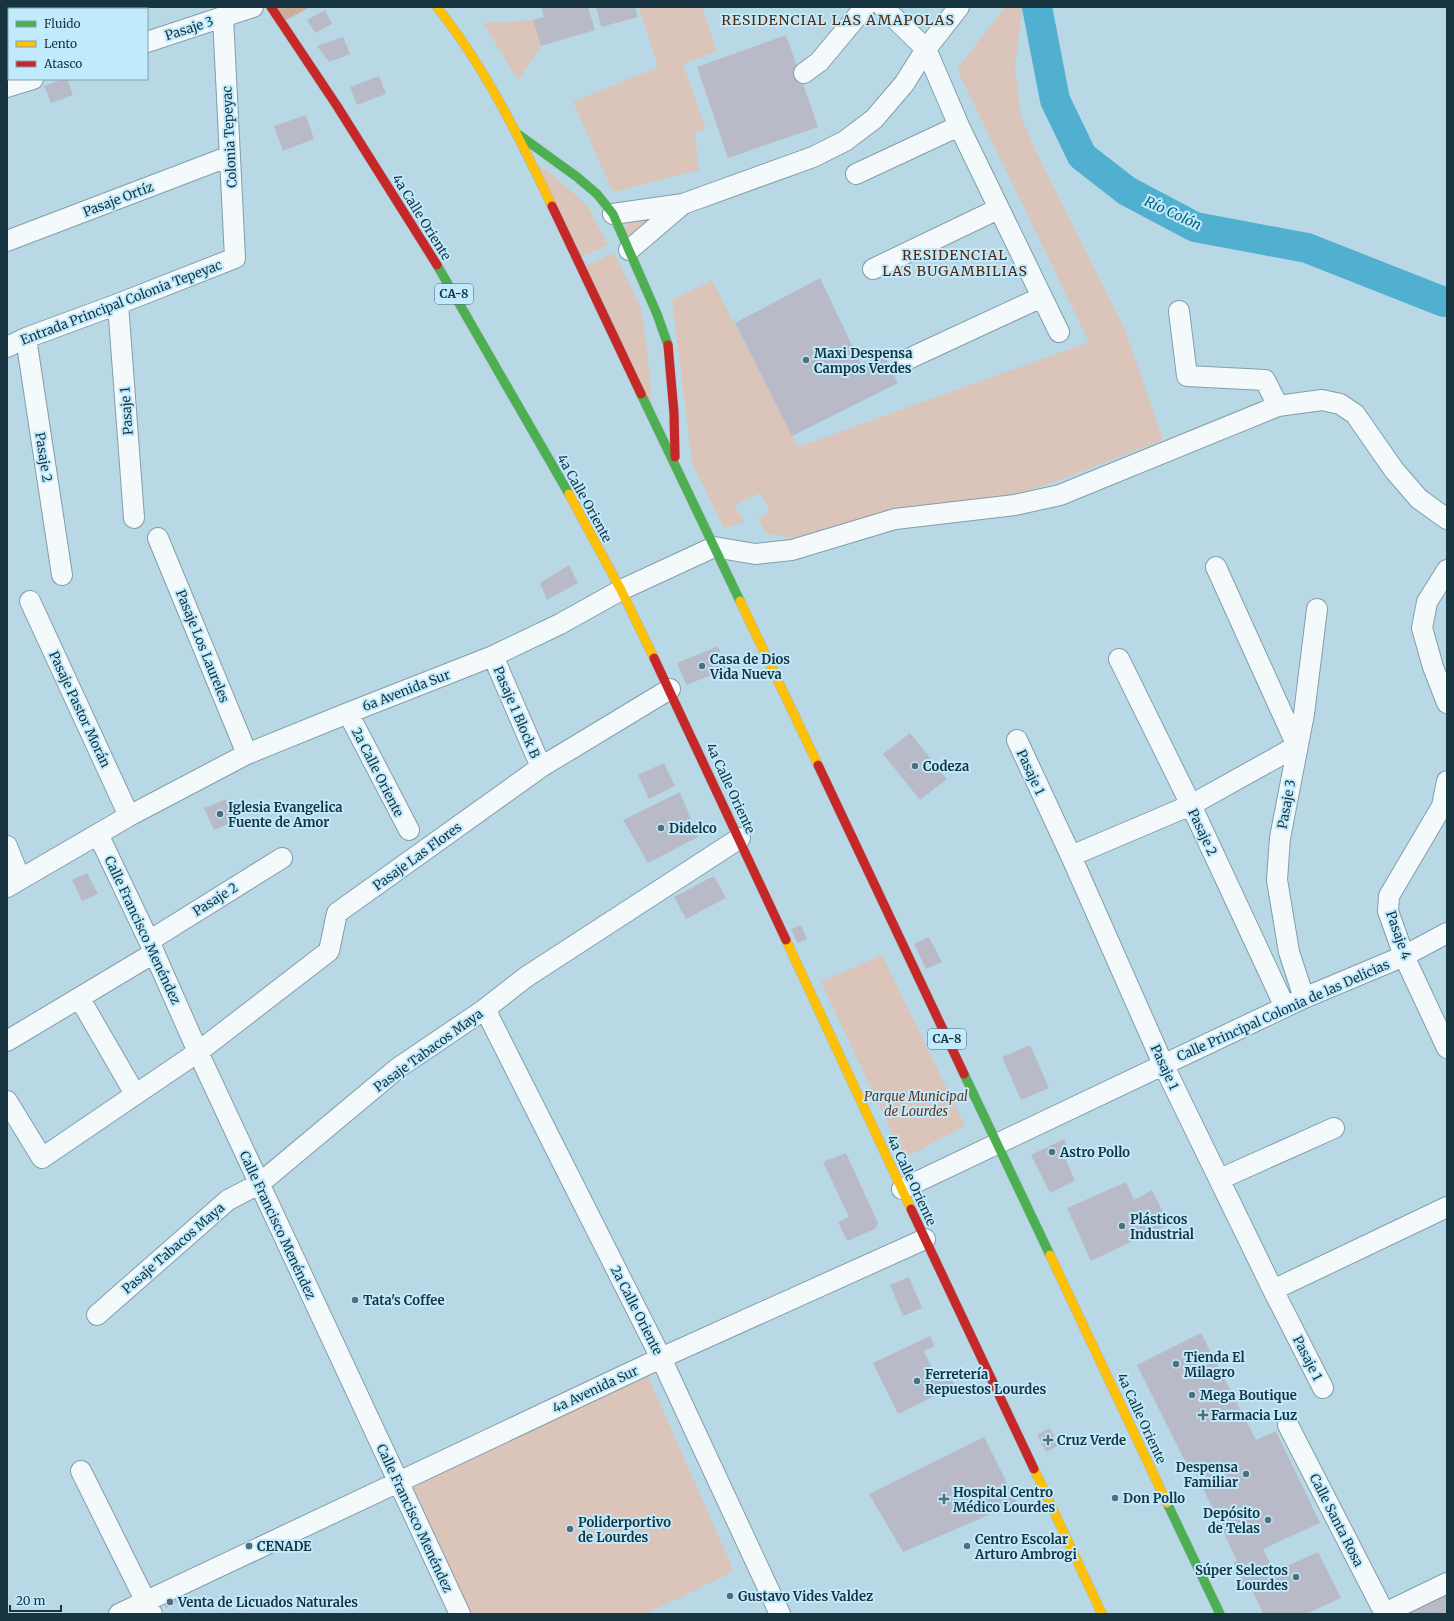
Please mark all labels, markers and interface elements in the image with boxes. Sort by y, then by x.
legend [8,8,148,80]
district label: RESIDENCIAL LAS AMAPOLAS [721,11,955,29]
street label: Pasaje 3 [163,13,216,44]
text: Fluido [44,16,81,31]
text: Lento [44,36,77,51]
text: Atasco [43,56,82,71]
street label: Colonia Tepeyac [218,85,241,188]
street label: 4a Calle Oriente [388,171,455,264]
street label: Pasaje Ortíz [81,178,156,221]
water label: Río Colón [1142,192,1204,234]
district label: RESIDENCIAL LAS BUGAMBILIAS [882,246,1028,280]
street label: Entrada Principal Colonia Tepeyac [18,256,225,349]
road number: CA-8 [435,284,473,304]
place label: Maxi Despensa Campos Verdes [814,345,912,377]
marker: Maxi Despensa Campos Verdes [801,355,811,365]
street label: Pasaje 1 [116,386,137,436]
street label: Pasaje 2 [31,431,56,483]
street label: 4a Calle Oriente [553,451,616,545]
street label: Pasaje Los Laureles [172,587,233,705]
street label: Pasaje Pastor Morán [45,648,114,771]
place label: Casa de Dios Vida Nueva [709,651,790,683]
marker: Casa de Dios Vida Nueva [697,661,707,671]
street label: Pasaje 1 Block B [489,664,544,761]
street label: 6a Avenida Sur [360,666,453,715]
street label: 2a Calle Oriente [348,725,407,820]
street label: 4a Calle Oriente [702,740,759,836]
street label: Pasaje 1 [1013,747,1049,798]
place label: Codeza [923,758,969,775]
marker: Codeza [910,761,920,771]
street label: Pasaje 3 [1274,778,1299,830]
place label: Iglesia Evangelica Fuente de Amor [228,799,343,831]
street label: Pasaje 2 [1184,806,1221,859]
marker: Iglesia Evangelica Fuente de Amor [215,809,225,819]
street label: Pasaje Las Flores [370,818,465,894]
place label: Didelco [669,820,717,837]
marker: Didelco [656,823,666,833]
street label: Calle Francisco Menéndez [101,853,184,1007]
street label: Pasaje 2 [189,879,241,920]
street label: Pasaje 4 [1382,909,1415,962]
street label: Calle Principal Colonia de las Delicias [1174,956,1392,1065]
street label: Pasaje Tabacos Maya [370,1005,486,1096]
road number: CA-8 [928,1029,966,1049]
street label: Pasaje 1 [1147,1042,1183,1093]
park label: Parque Municipal de Lourdes [864,1088,968,1120]
street label: 4a Calle Oriente [883,1132,940,1228]
place label: Astro Pollo [1059,1144,1130,1161]
marker: Astro Pollo [1047,1147,1057,1157]
street label: Calle Francisco Menéndez [236,1148,319,1302]
street label: Pasaje Tabacos Maya [118,1199,228,1298]
place label: Plásticos Industrial [1130,1211,1194,1243]
marker: Plásticos Industrial [1117,1221,1127,1231]
street label: 2a Calle Oriente [607,1263,666,1358]
place label: Tata's Coffee [363,1292,444,1309]
marker: Tata's Coffee [350,1295,360,1305]
street label: Pasaje 1 [1289,1333,1326,1384]
place label: Tienda El Milagro [1184,1349,1245,1381]
marker: Tienda El Milagro [1171,1359,1181,1369]
street label: 4a Avenida Sur [550,1362,641,1417]
place label: Ferretería Repuestos Lourdes [925,1366,1046,1398]
street label: 4a Calle Oriente [1113,1370,1170,1466]
marker: Ferretería Repuestos Lourdes [912,1376,922,1386]
place label: Mega Boutique [1200,1387,1297,1404]
marker: Mega Boutique [1187,1390,1197,1400]
place label: Farmacia Luz [1211,1407,1297,1424]
marker: Farmacia Luz [1198,1410,1208,1420]
place label: Cruz Verde [1057,1432,1126,1449]
marker: Cruz Verde [1042,1434,1054,1446]
street label: Calle Francisco Menéndez [373,1441,456,1595]
place label: Despensa Familiar [1176,1459,1238,1491]
marker: Despensa Familiar [1241,1469,1251,1479]
street label: Calle Santa Rosa [1306,1471,1367,1570]
place label: Hospital Centro Médico Lourdes [953,1484,1055,1516]
place label: Don Pollo [1123,1490,1185,1507]
marker: Hospital Centro Médico Lourdes [938,1493,950,1505]
marker: Don Pollo [1110,1493,1120,1503]
place label: Depósito de Telas [1203,1505,1260,1537]
place label: Poliderportivo de Lourdes [578,1514,671,1546]
marker: Depósito de Telas [1263,1515,1273,1525]
marker: Poliderportivo de Lourdes [565,1524,575,1534]
place label: Centro Escolar Arturo Ambrogi [974,1531,1078,1563]
place label: CENADE [257,1538,312,1555]
marker: CENADE [244,1541,254,1551]
marker: Centro Escolar Arturo Ambrogi [962,1541,972,1551]
place label: Súper Selectos Lourdes [1195,1562,1288,1594]
marker: Súper Selectos Lourdes [1291,1572,1301,1582]
scale bar [10,1587,61,1613]
place label: Gustavo Vides Valdez [738,1588,873,1605]
marker: Gustavo Vides Valdez [725,1591,735,1601]
text: 20 m [16,1593,45,1608]
place label: Venta de Licuados Naturales [177,1594,358,1611]
marker: Venta de Licuados Naturales [165,1597,175,1607]

